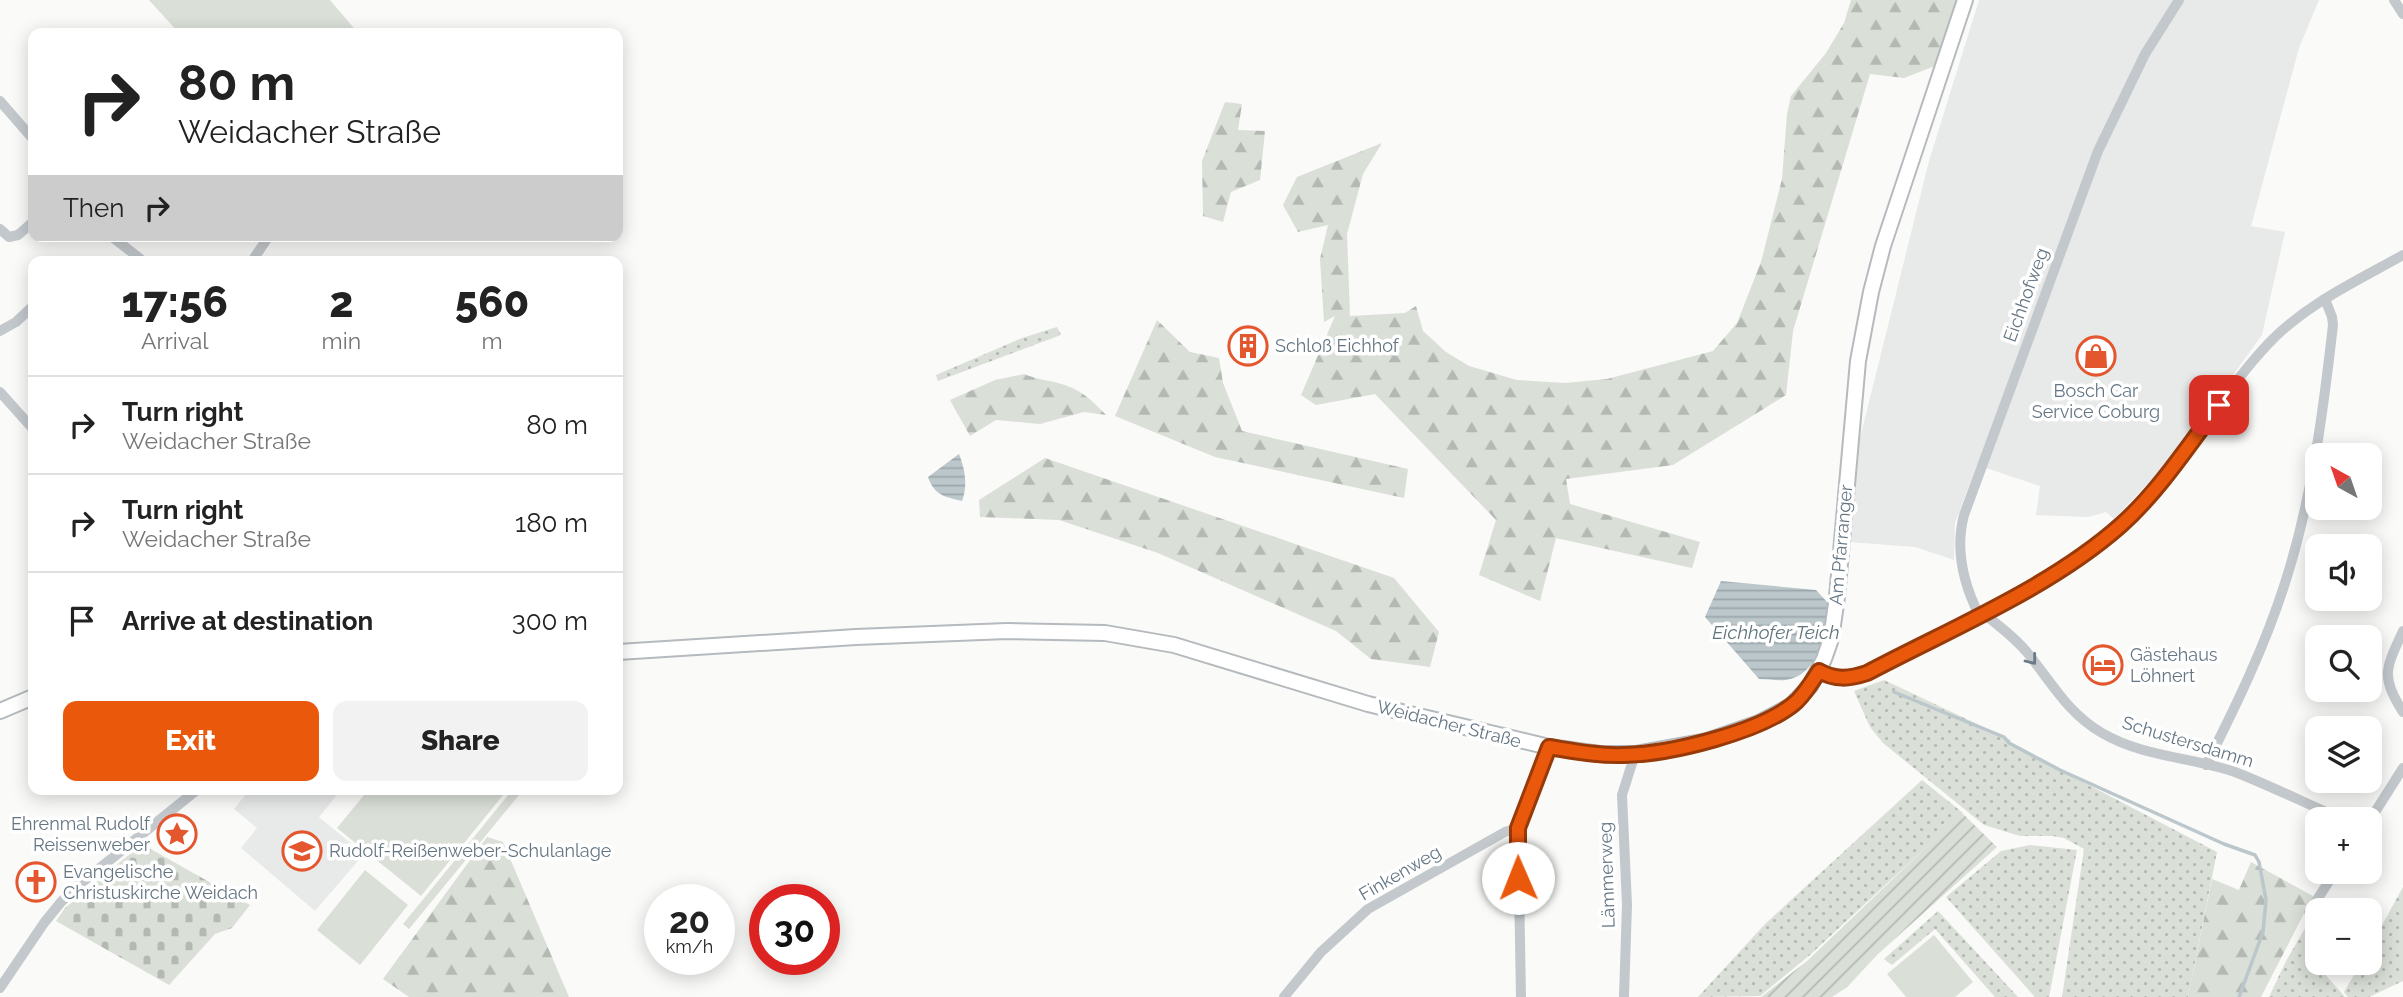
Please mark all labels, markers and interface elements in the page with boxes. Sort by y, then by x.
text: 80 m [178,54,295,111]
icon: right [63,56,154,147]
text: Weidacher Straße [178,113,441,150]
icon: right [138,189,176,227]
text: Then [63,193,124,223]
street label: Eichhofweg [1999,245,2052,345]
text: 17:56 [122,278,228,327]
text: 2 [329,278,354,327]
text: 560 [455,278,529,327]
building icon: Schloß Eichhof [1227,325,1269,367]
text: Arrival [141,327,209,354]
text: min [322,327,361,354]
text: m [481,327,503,354]
place label: Schloß Eichhof [1275,335,1400,356]
shop icon: Bosch Car Service Coburg [2075,335,2117,377]
pin [2189,375,2249,435]
place label: Bosch Car Service Coburg [2032,380,2160,422]
icon: arrive [2200,386,2238,424]
text: Turn right [122,397,243,427]
icon: right [63,406,101,444]
text: 80 m [526,410,588,440]
text: Weidacher Straße [122,427,311,454]
north arrow [2305,443,2382,520]
map controls [2305,443,2382,975]
street label: Am Pfarranger [1825,483,1856,606]
text: Turn right [122,495,243,525]
icon: right [63,504,101,542]
text: 180 m [515,508,588,538]
text: Weidacher Straße [122,525,311,552]
button: sound [2305,534,2382,611]
icon: arrive [63,602,101,640]
text: Arrive at destination [122,606,373,636]
text: 300 m [512,606,588,636]
water label: Eichhofer Teich [1712,621,1840,643]
button: search [2305,625,2382,702]
hotel icon: Gästehaus Löhnert [2082,644,2124,686]
place label: Gästehaus Löhnert [2130,644,2218,686]
one-way arrow [2024,652,2037,665]
street label: Weidacher Straße [1375,695,1524,752]
button: Exit [63,701,319,781]
button: Share [333,701,588,781]
street label: Schustersdamm [2120,712,2256,771]
button: layers [2305,716,2382,793]
button: + [2305,807,2382,884]
place label: Ehrenmal Rudolf Reissenweber [11,813,151,855]
place icon: Ehrenmal Rudolf Reissenweber [156,813,198,855]
street label: Lämmerweg [1594,822,1619,928]
school or university icon: Rudolf-Reißenweber-Schulanlage [281,830,323,872]
place label: Rudolf-Reißenweber-Schulanlage [329,840,612,861]
street label: Finkenweg [1355,841,1444,904]
position arrow [1481,841,1555,915]
church icon: Evangelische Christuskirche Weidach [15,861,57,903]
place label: Evangelische Christuskirche Weidach [63,861,258,903]
speed limit sign: 30 [749,884,840,975]
button: − [2305,898,2382,975]
text: 20 [669,900,710,941]
text: km/h [666,936,713,957]

